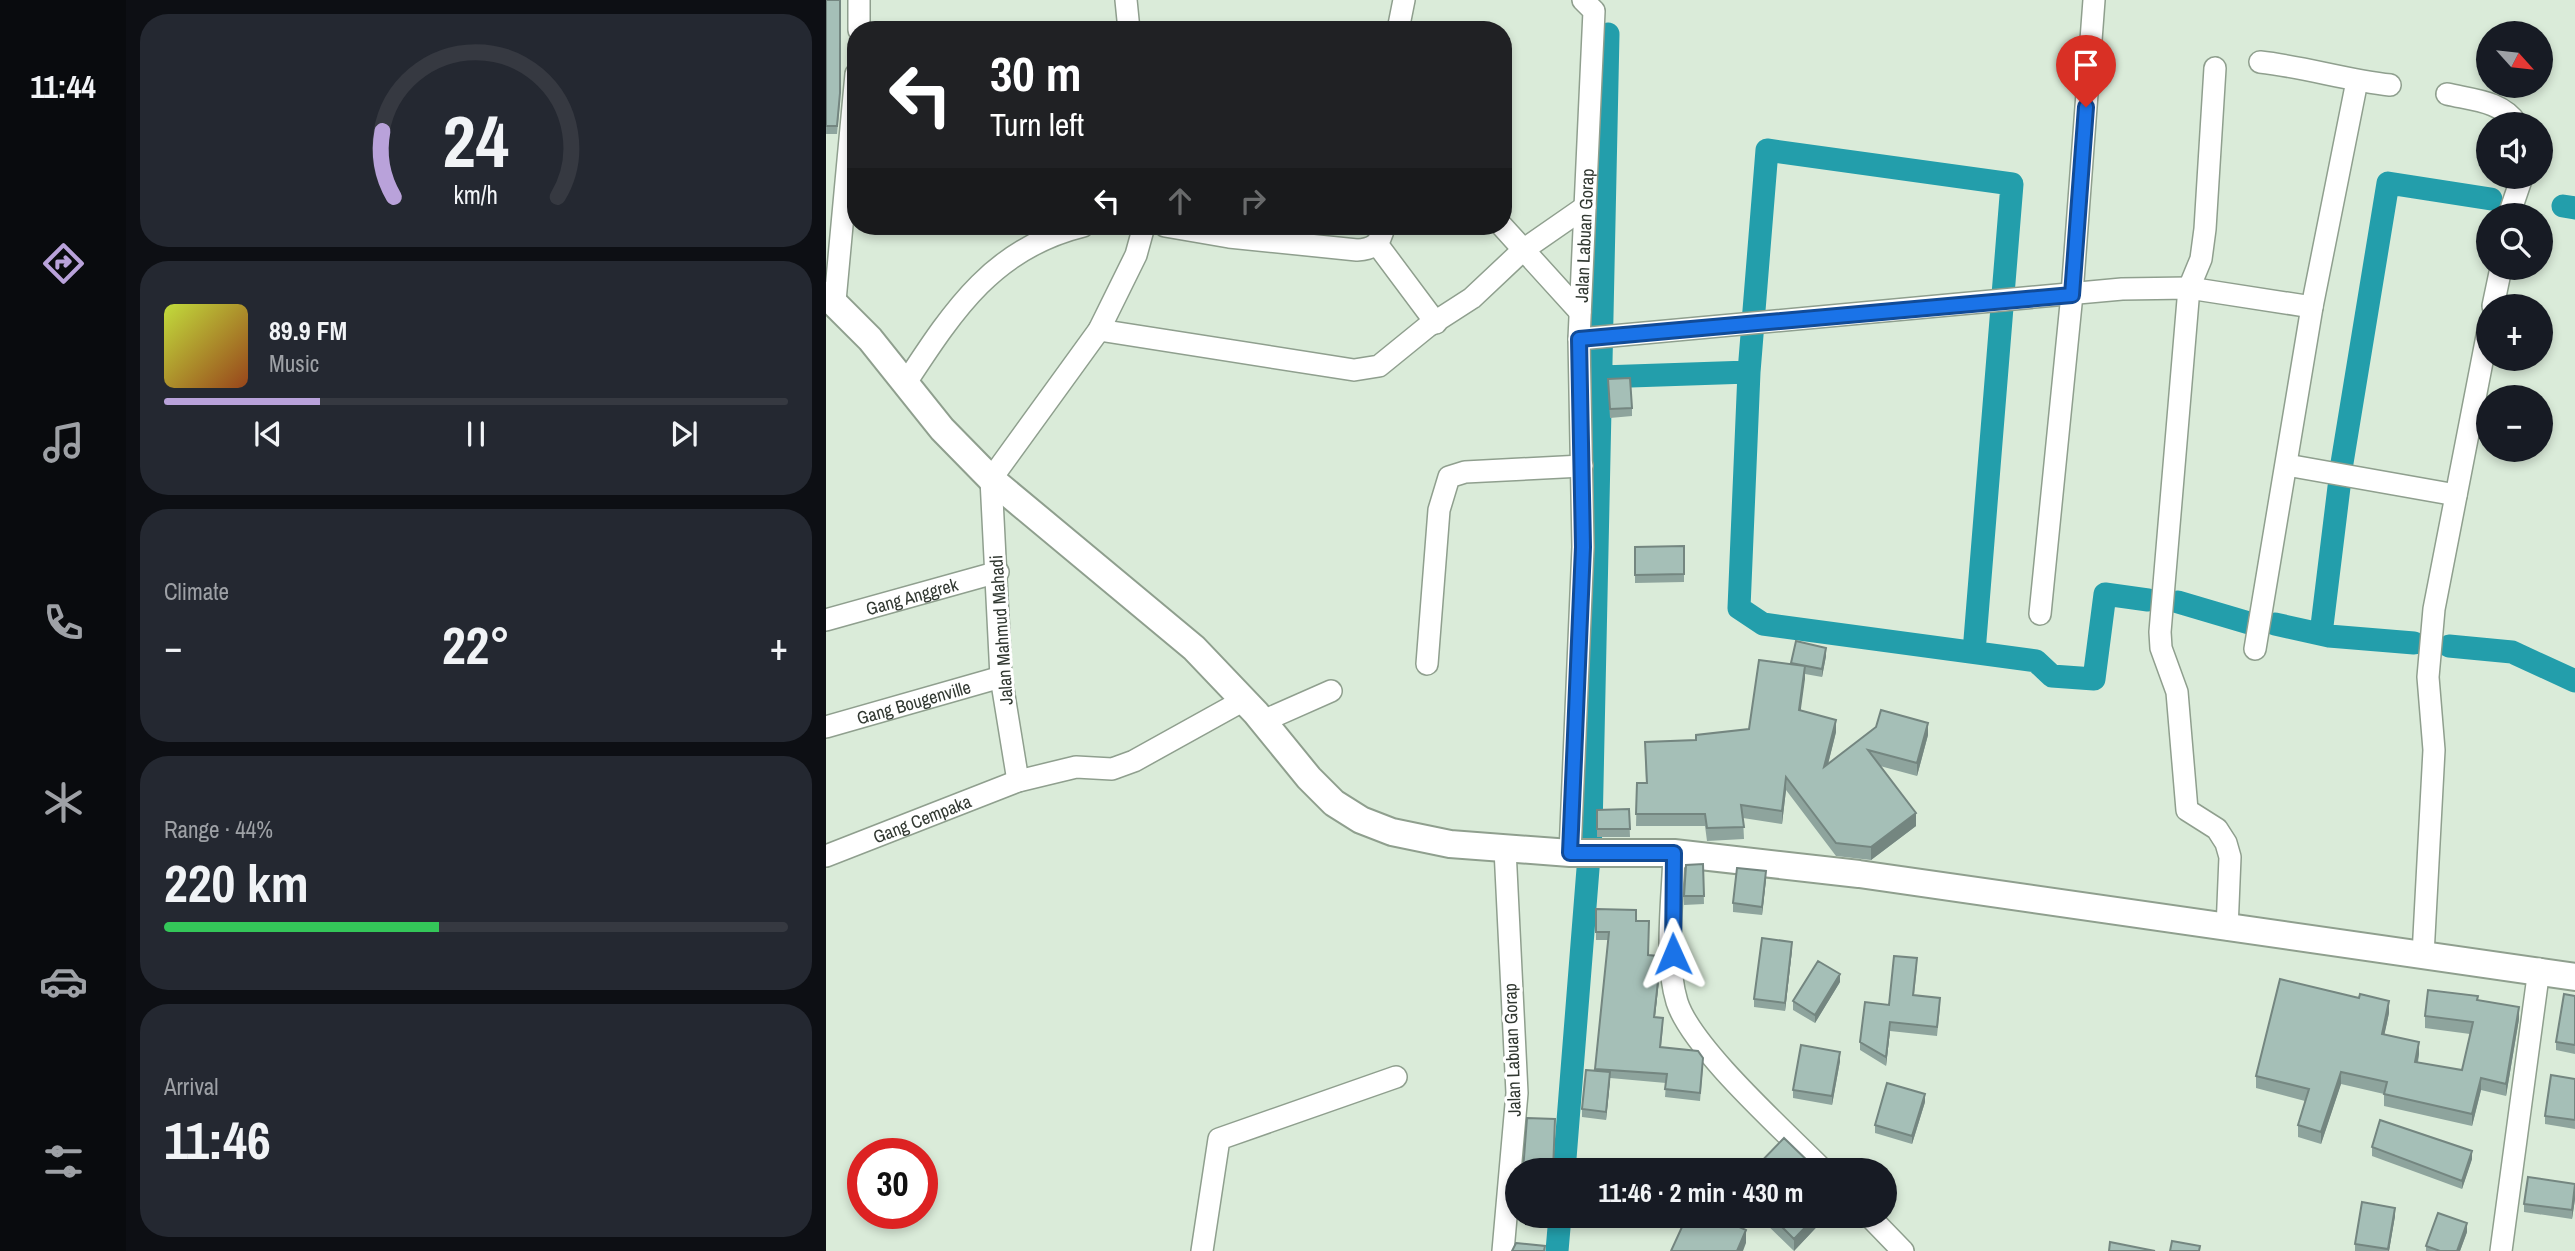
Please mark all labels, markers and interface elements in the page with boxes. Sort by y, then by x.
north arrow [2476,21,2553,98]
map controls [2476,21,2553,462]
pin [2056,35,2116,107]
text: 30 m [990,40,1082,106]
icon: arrive [2067,46,2105,84]
icon: left [875,49,966,140]
text: 11:44 [30,65,96,108]
text: 24 [443,92,509,190]
text: Turn left [990,103,1084,146]
button: sound [2476,112,2553,189]
street label: Jalan Labuan Gorap [1568,168,1599,303]
text: km/h [454,178,498,212]
icon: left [1088,182,1126,220]
icon: ahead [1161,182,1199,220]
icon: right [1234,182,1272,220]
button: search [2476,203,2553,280]
icon: directions [39,239,88,288]
button: + [2476,294,2553,371]
text: 89.9 FM [269,313,347,348]
text: Music [269,348,319,379]
button: − [2476,385,2553,462]
icon: previous [249,415,287,453]
icon: pause [457,415,495,453]
icon: next [665,415,703,453]
icon: music [39,418,88,467]
street label: Jalan Mahmud Mahadi [983,554,1019,706]
street label: Gang Anggrek [863,571,961,621]
text: Climate [164,576,229,607]
icon: phone [39,598,88,647]
text: 22° [442,610,510,680]
text: − [164,621,182,672]
text: + [770,621,788,672]
street label: Gang Bougenville [854,674,973,730]
icon: climate [39,778,88,827]
street label: Gang Cempaka [869,788,975,849]
text: Range · 44% [164,814,273,845]
text: 220 km [164,848,309,918]
position arrow [1636,917,1710,991]
icon: car [39,957,88,1006]
street label: Jalan Labuan Gorap [1497,983,1527,1117]
text: Arrival [164,1071,219,1102]
text: 11:46 [164,1105,271,1175]
icon: filters [39,1137,88,1186]
speed limit sign: 30 [847,1138,938,1229]
text: 11:46 · 2 min · 430 m [1598,1175,1804,1210]

